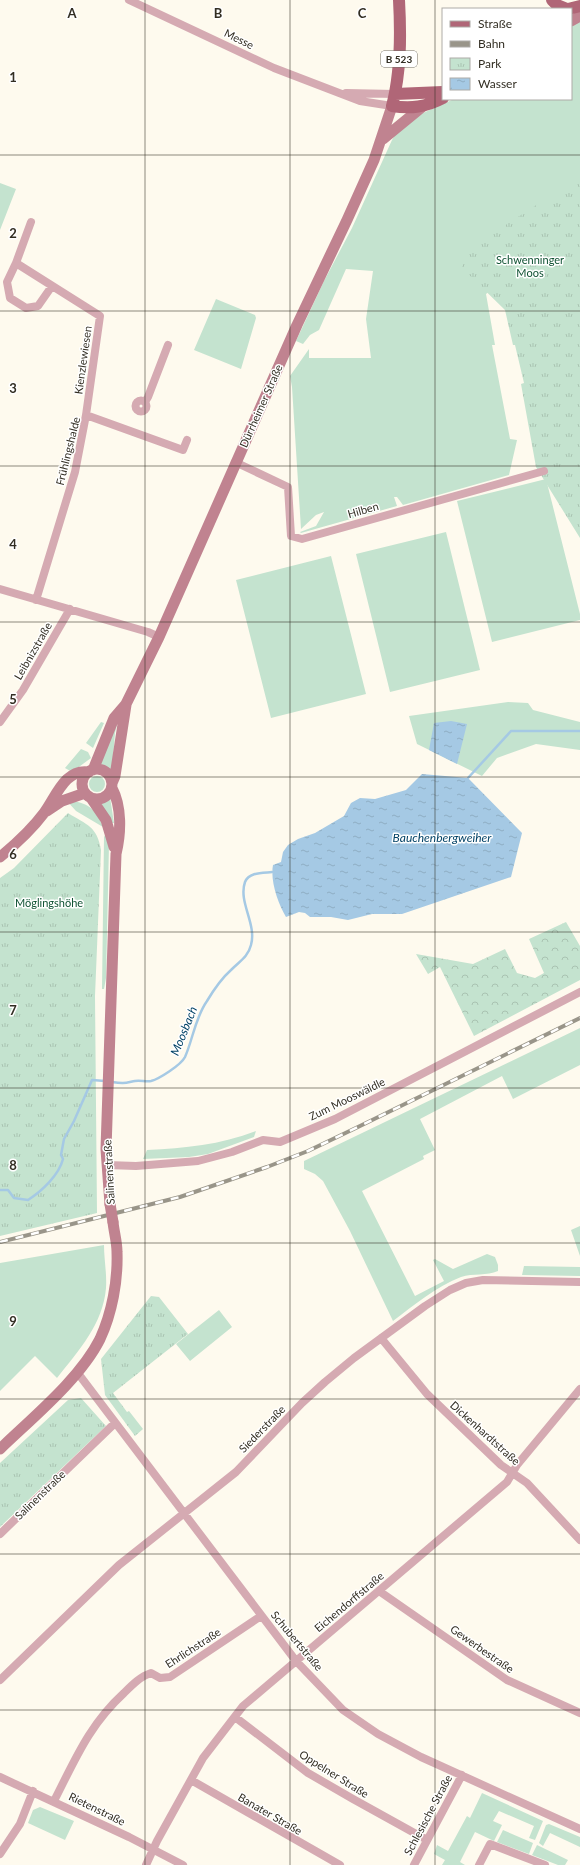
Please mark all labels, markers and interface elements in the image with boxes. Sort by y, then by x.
text: A [66,5,77,21]
text: B [214,5,223,21]
text: C [358,5,367,21]
legend [442,8,572,100]
text: Straße [478,16,512,31]
street label: Messe [222,26,256,51]
text: Bahn [478,36,505,51]
road number: B 523 [381,51,417,67]
text: Park [478,56,502,71]
text: 1 [9,69,17,85]
text: Wasser [478,76,517,91]
text: 2 [9,225,17,241]
park label: Schwenninger Moos [496,253,564,279]
street label: Kienzlewiesen [71,325,94,395]
street label: Dürrheimer Straße [236,362,285,449]
text: 3 [9,380,17,396]
street label: Frühlingshalde [53,415,82,486]
street label: Hilben [346,499,380,520]
text: 4 [9,536,17,552]
street label: Leibnizstraße [11,620,54,682]
text: 5 [9,691,17,707]
water label: Bauchenbergweiher [393,830,492,845]
text: 6 [9,846,17,862]
park label: Möglingshöhe [15,896,83,909]
text: 7 [9,1002,17,1018]
water label: Moosbach [167,1004,200,1058]
street label: Zum Mooswäldle [307,1074,387,1123]
street label: Salinenstraße [100,1139,117,1205]
text: 8 [9,1157,17,1173]
text: 9 [9,1313,17,1329]
street label: Dickenhardtstraße [448,1398,523,1467]
street label: Siederstraße [236,1402,287,1455]
street label: Salinenstraße [12,1467,68,1522]
street label: Eichendorffstraße [311,1569,386,1634]
street label: Schubertstraße [269,1608,326,1673]
street label: Gewerbestraße [448,1622,517,1675]
street label: Ehrlichstraße [163,1625,223,1670]
street label: Oppelner Straße [297,1747,371,1800]
street label: Schlesische Straße [401,1772,454,1857]
street label: Rietenstraße [67,1789,128,1828]
street label: Banater Straße [236,1790,305,1837]

